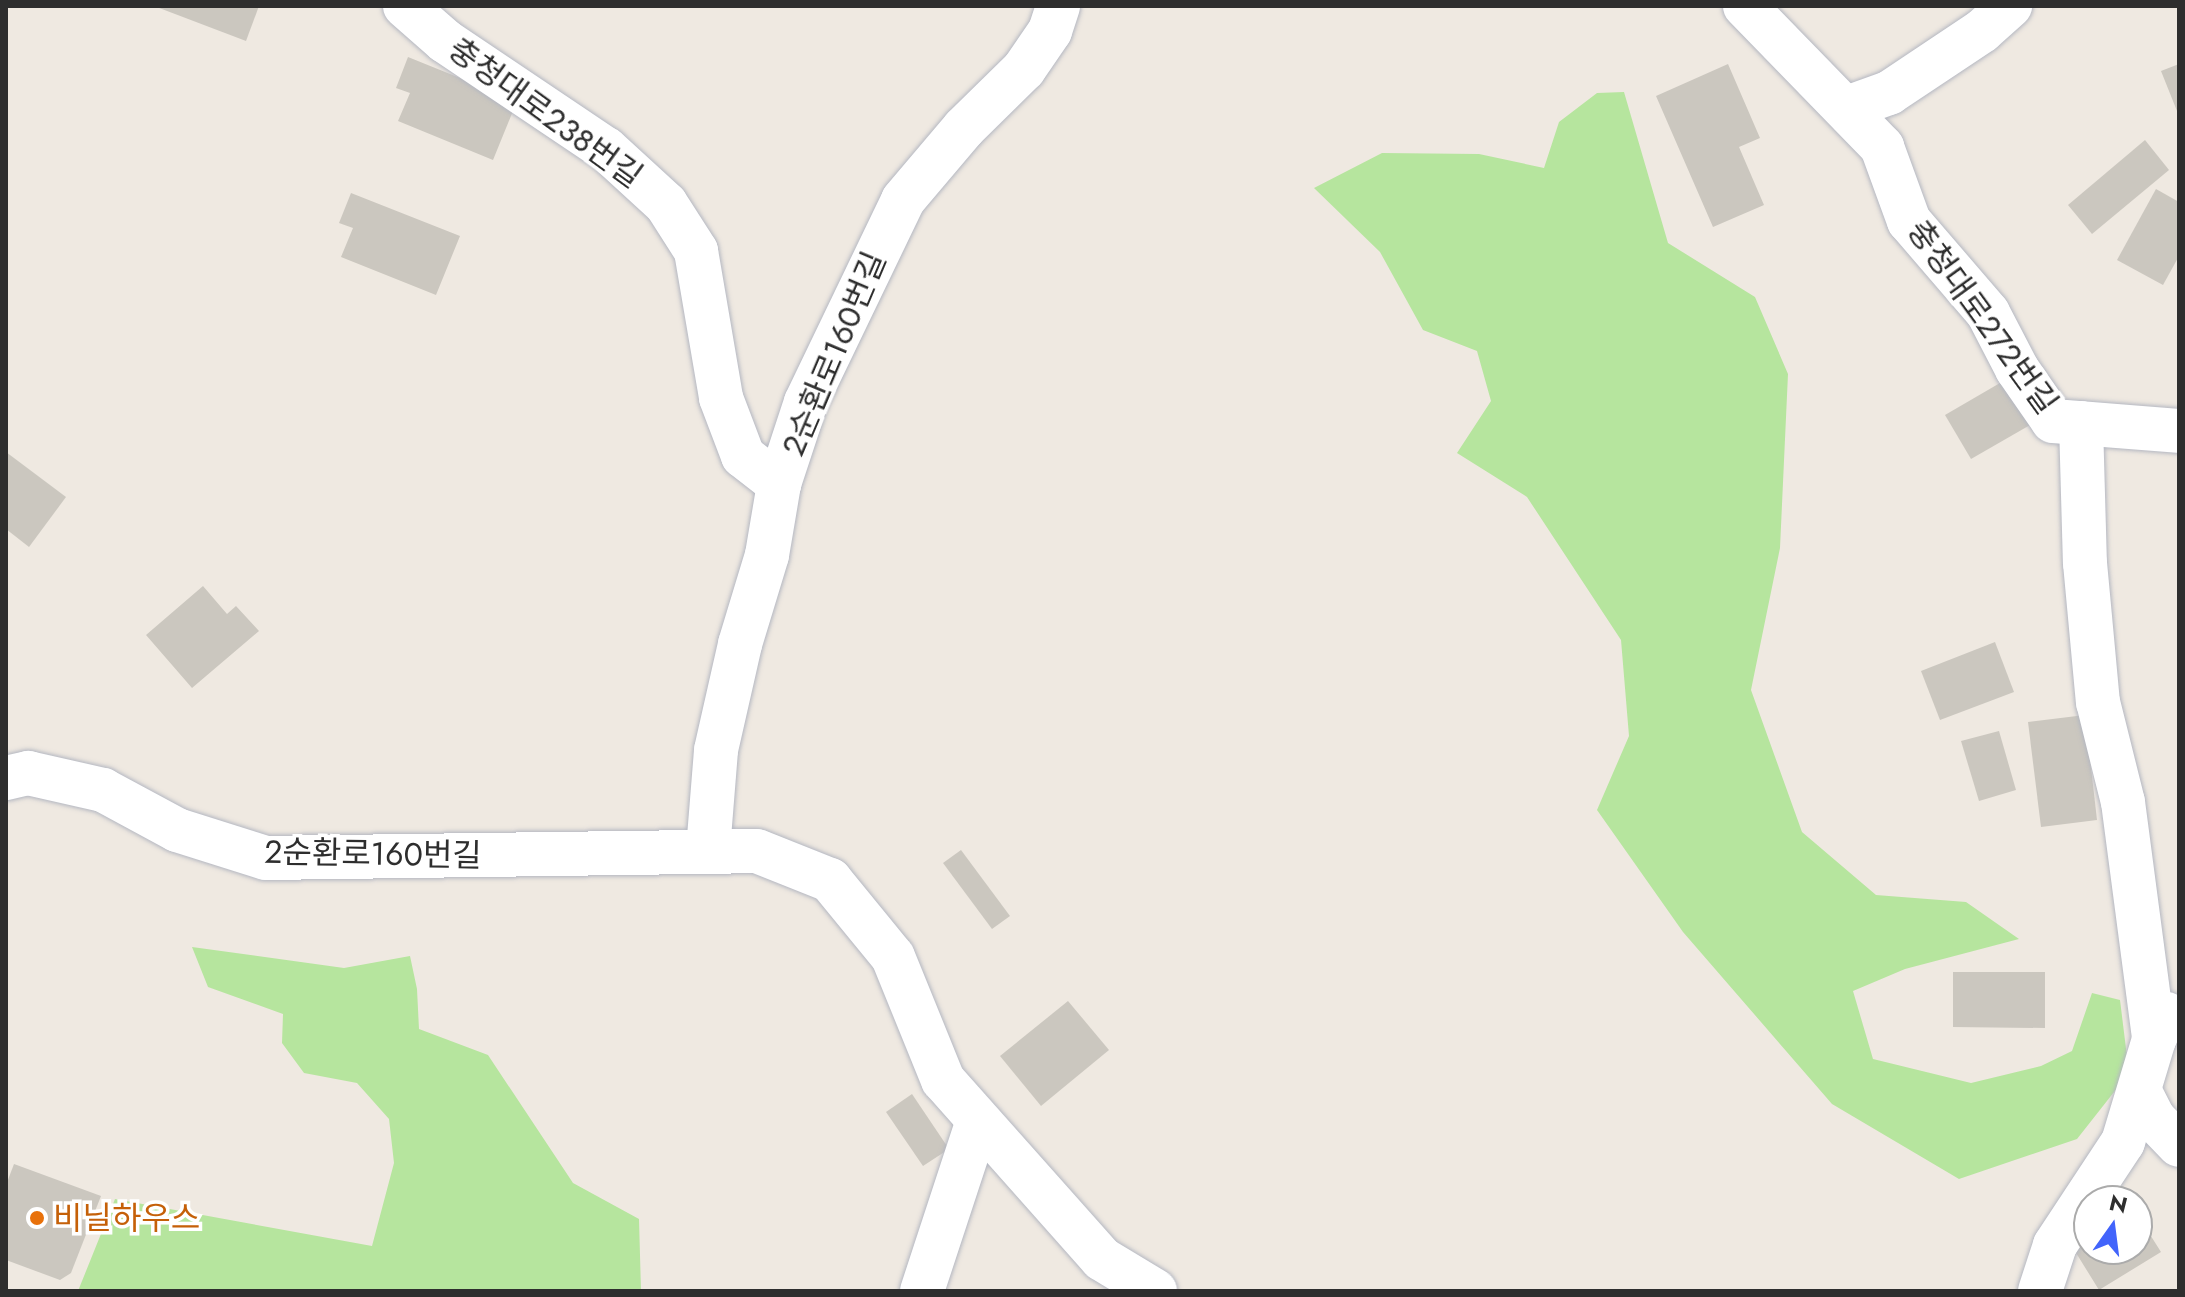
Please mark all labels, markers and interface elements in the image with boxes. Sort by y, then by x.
street label: 충청대로238번길 [441,30,649,196]
street label: 충청대로272번길 [1899,213,2065,421]
street label: 2순환로160번길 [774,246,894,462]
street label: 2순환로160번길 [264,833,482,875]
north arrow [2073,1185,2153,1265]
text: N [2106,1186,2131,1221]
place label: 비닐하우스 [53,1199,200,1237]
marker: 비닐하우스 [28,1209,46,1227]

